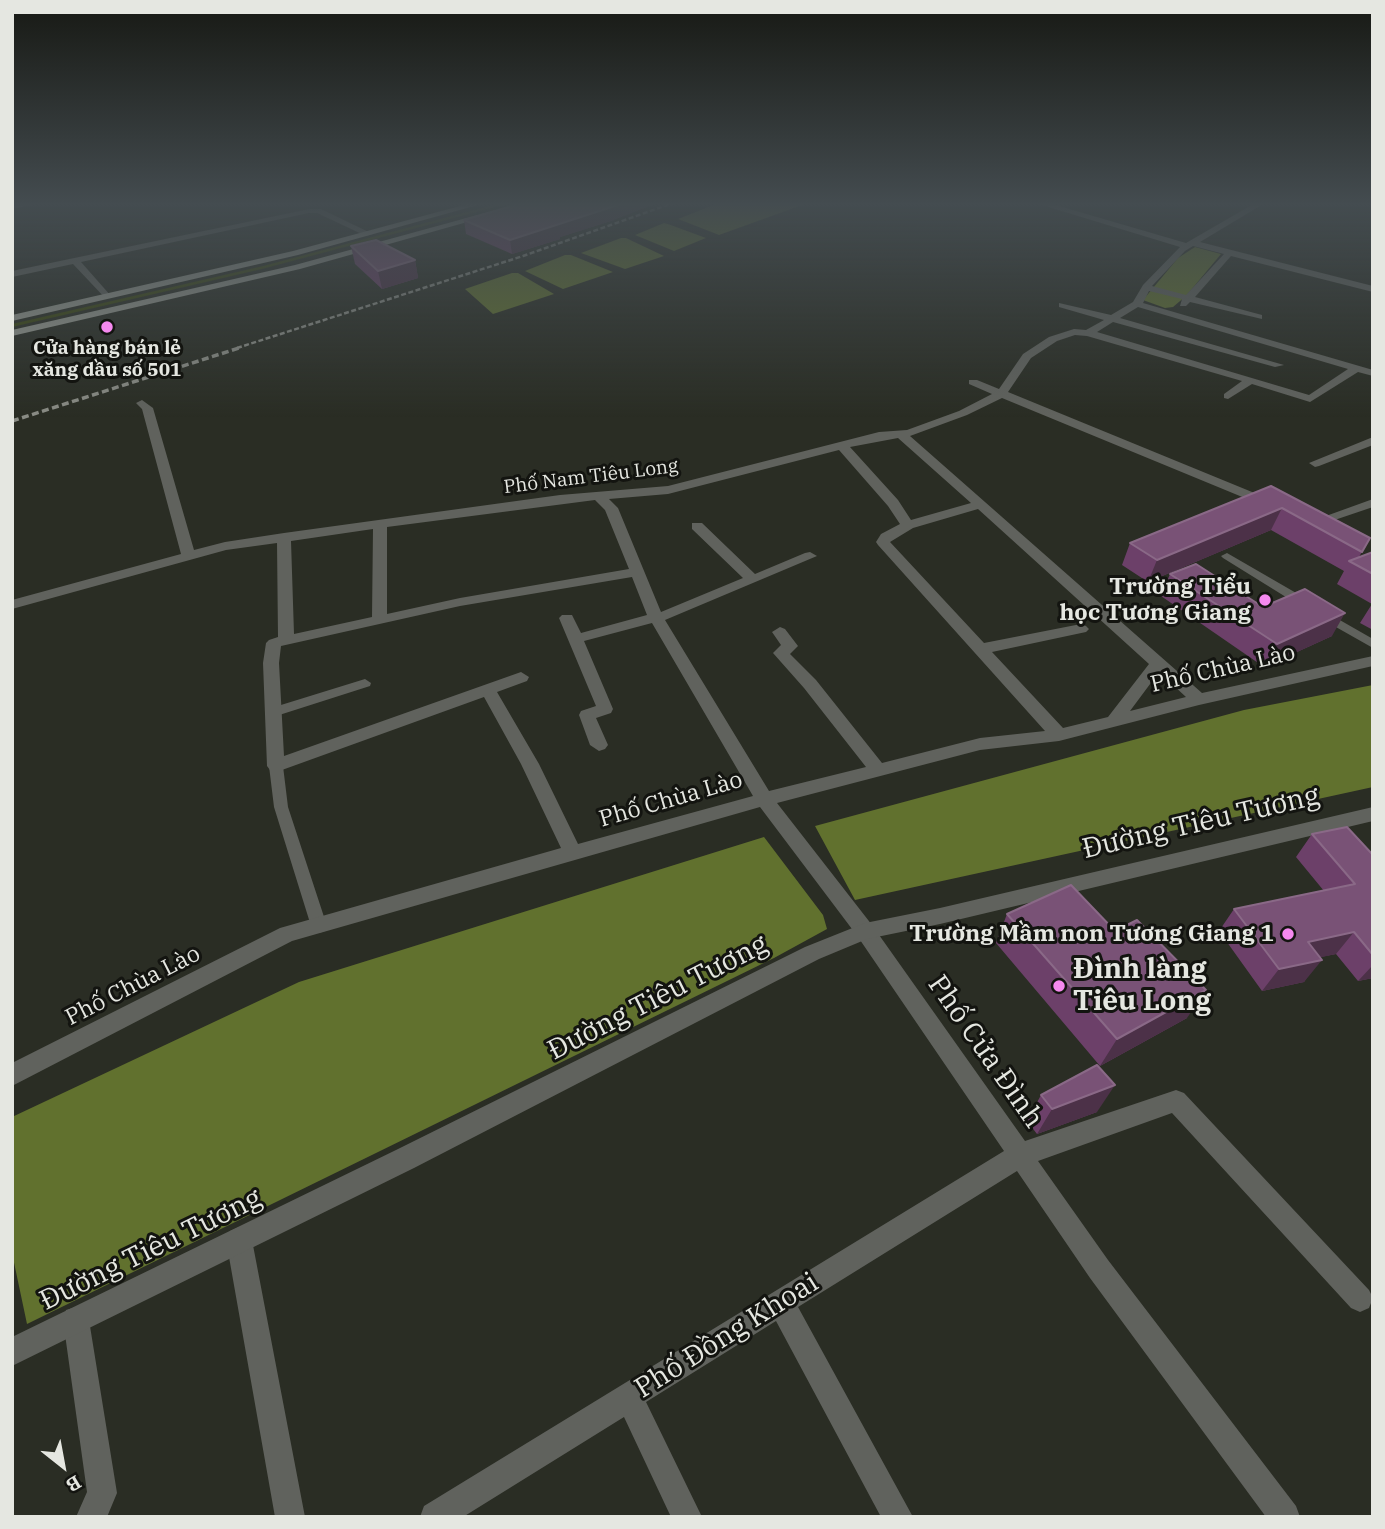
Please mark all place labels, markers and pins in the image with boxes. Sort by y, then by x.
marker: Cửa hàng bán lẻ xăng dầu số 501 [99,319,115,335]
place label: Cửa hàng bán lẻ xăng dầu số 501 [33,338,181,382]
place label: Trường Tiểu học Tương Giang [1059,573,1251,627]
marker: Trường Tiểu học Tương Giang [1257,592,1273,608]
place label: Trường Mầm non Tương Giang 1 [909,920,1274,948]
marker: Trường Mầm non Tương Giang 1 [1280,926,1296,942]
place label: Đình làng Tiêu Long [1073,953,1211,1019]
marker: Đình làng Tiêu Long [1051,978,1067,994]

